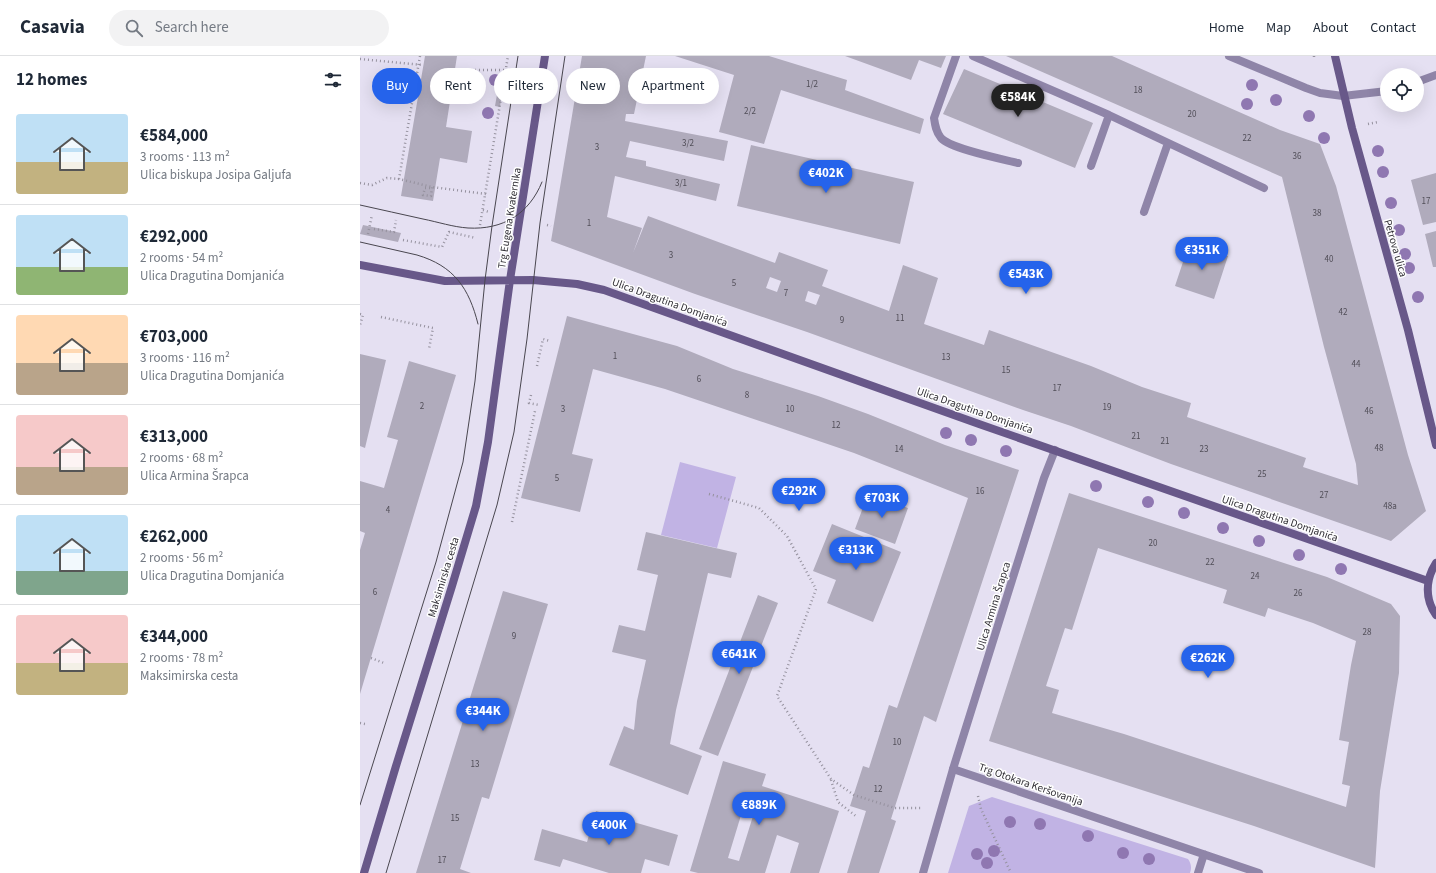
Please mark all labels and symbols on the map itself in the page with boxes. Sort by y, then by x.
house number: 1/2 [806,78,819,91]
pin: €584K [990,84,1046,118]
house number: 18 [1134,84,1143,97]
house number: 2/2 [744,105,757,118]
house number: 20 [1188,108,1197,121]
house number: 22 [1243,132,1252,145]
house number: 3/2 [682,137,695,150]
house number: 3 [595,141,600,154]
house number: 36 [1293,150,1302,163]
pin: €402K [798,160,854,194]
street label: Trg Eugena Kvaternika [494,166,525,270]
house number: 3/1 [675,177,687,190]
house number: 17 [1422,195,1431,208]
house number: 38 [1313,207,1322,220]
house number: 1 [587,217,591,230]
street label: Petrova ulica [1380,218,1411,279]
pin: €351K [1174,237,1230,271]
house number: 3 [669,249,674,262]
house number: 40 [1325,253,1334,266]
pin: €543K [998,261,1054,295]
street label: Ulica Dragutina Domjanića [610,275,730,330]
house number: 5 [732,277,737,290]
house number: 7 [784,287,789,300]
house number: 42 [1339,306,1348,319]
house number: 11 [896,312,904,325]
house number: 9 [840,314,845,327]
house number: 1 [613,350,617,363]
house number: 13 [942,351,951,364]
house number: 44 [1352,358,1361,371]
house number: 15 [1002,364,1011,377]
house number: 6 [697,373,702,386]
house number: 17 [1053,382,1062,395]
street label: Ulica Dragutina Domjanića [915,384,1035,437]
house number: 8 [745,389,750,402]
house number: 2 [420,400,425,413]
house number: 19 [1103,401,1112,414]
house number: 3 [561,403,566,416]
house number: 10 [786,403,795,416]
house number: 46 [1365,405,1374,418]
house number: 12 [832,419,841,432]
house number: 21 [1132,430,1140,443]
house number: 21 [1161,435,1169,448]
house number: 48 [1375,442,1384,455]
house number: 14 [895,443,904,456]
house number: 23 [1200,443,1209,456]
house number: 25 [1258,468,1267,481]
house number: 5 [555,472,560,485]
pin: €292K [771,478,827,512]
pin: €703K [854,485,910,519]
house number: 16 [976,485,985,498]
house number: 27 [1320,489,1329,502]
street label: Ulica Dragutina Domjanića [1220,492,1340,545]
house number: 48a [1383,500,1397,513]
house number: 4 [386,504,391,517]
street label: Maksimirska cesta [424,535,463,619]
pin: €313K [828,537,884,571]
house number: 20 [1149,537,1158,550]
house number: 22 [1206,556,1215,569]
street label: Ulica Armina Šrapca [973,560,1014,652]
house number: 24 [1251,570,1260,583]
house number: 6 [373,586,378,599]
house number: 26 [1294,587,1303,600]
house number: 28 [1363,626,1372,639]
house number: 9 [512,630,517,643]
pin: €641K [711,641,767,675]
pin: €262K [1180,645,1236,679]
pin: €344K [455,698,511,732]
house number: 10 [893,736,902,749]
house number: 13 [471,758,480,771]
street label: Trg Otokara Keršovanija [977,760,1085,809]
house number: 12 [874,783,883,796]
pin: €889K [731,792,787,826]
house number: 15 [451,812,460,825]
pin: €400K [581,812,637,846]
house number: 17 [438,854,447,867]

